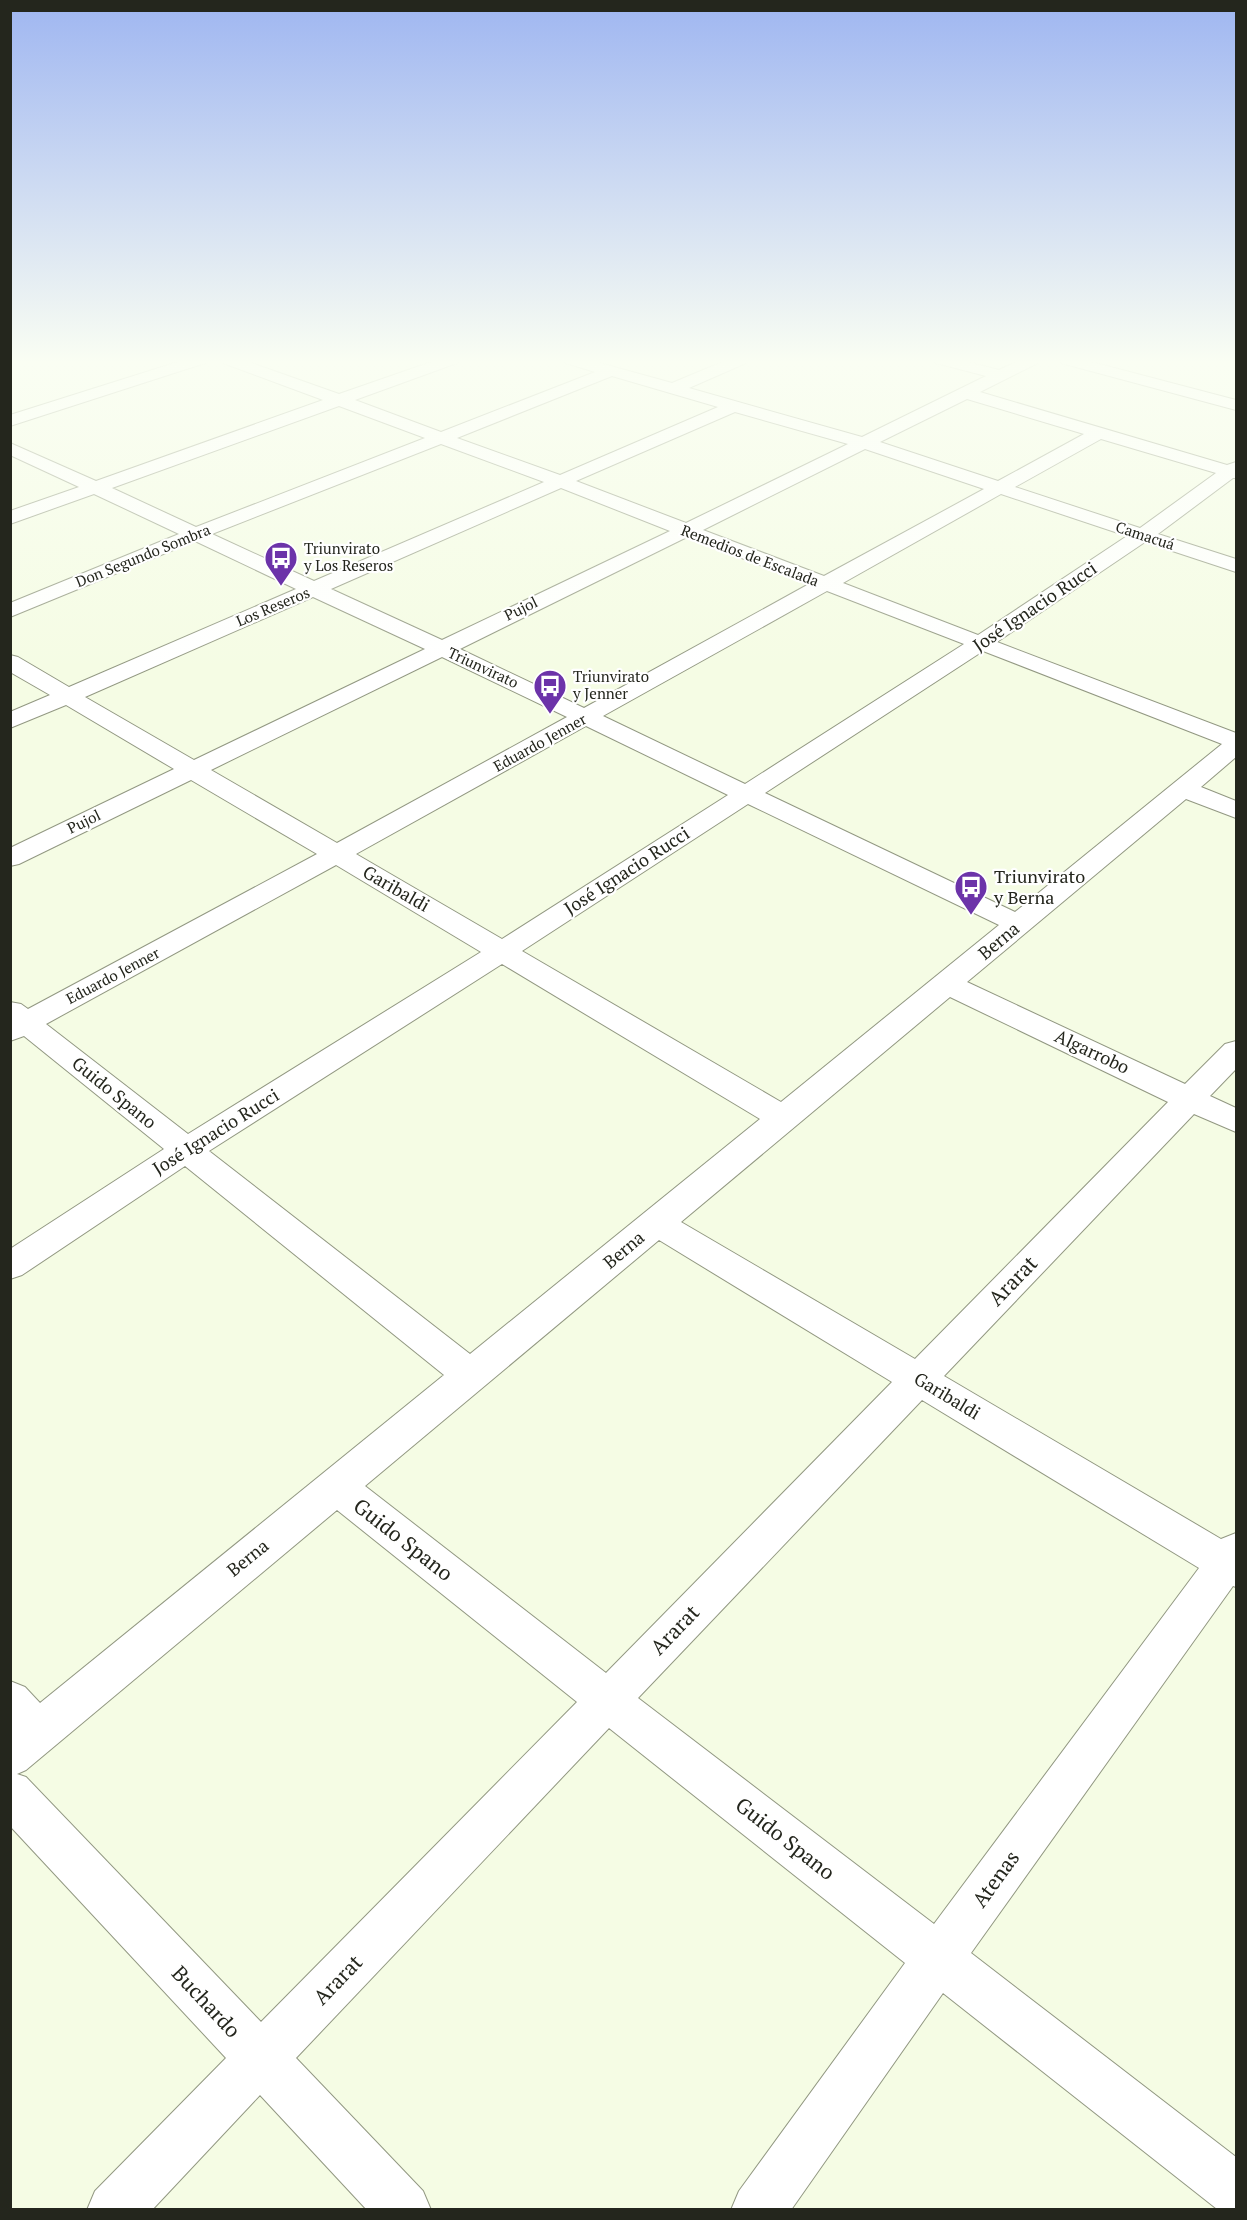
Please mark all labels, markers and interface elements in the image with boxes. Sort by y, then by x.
street label: Camacuá [1113,516,1178,554]
street label: Don Segundo Sombra [72,519,213,591]
street label: Remedios de Escalada [679,520,822,591]
place label: Triunvirato y Los Reseros [303,538,393,575]
bus stop icon: Triunvirato y Los Reseros [263,540,299,587]
street label: José Ignacio Rucci [968,556,1101,657]
street label: Los Reseros [233,582,312,631]
street label: Pujol [501,592,541,625]
street label: Triunvirato [445,642,522,692]
place label: Triunvirato y Jenner [572,666,649,703]
bus stop icon: Triunvirato y Jenner [532,668,568,715]
street label: Eduardo Jenner [490,708,590,776]
street label: Pujol [64,805,104,838]
street label: José Ignacio Rucci [559,821,694,920]
street label: Garibaldi [359,859,434,917]
place label: Triunvirato y Berna [993,864,1085,909]
bus stop icon: Triunvirato y Berna [953,869,989,916]
street label: Berna [973,916,1024,964]
street label: Eduardo Jenner [62,942,163,1008]
street label: Algarrobo [1051,1023,1134,1079]
street label: Guido Spano [67,1051,162,1134]
street label: José Ignacio Rucci [148,1083,283,1180]
street label: Berna [598,1225,649,1273]
street label: Ararat [982,1249,1043,1311]
street label: Garibaldi [910,1366,985,1424]
street label: Guido Spano [348,1492,459,1587]
street label: Berna [222,1533,273,1581]
street label: Ararat [644,1598,705,1660]
street label: Guido Spano [730,1791,841,1886]
street label: Atenas [965,1844,1025,1912]
street label: Ararat [307,1948,368,2010]
street label: Buchardo [166,1959,247,2043]

